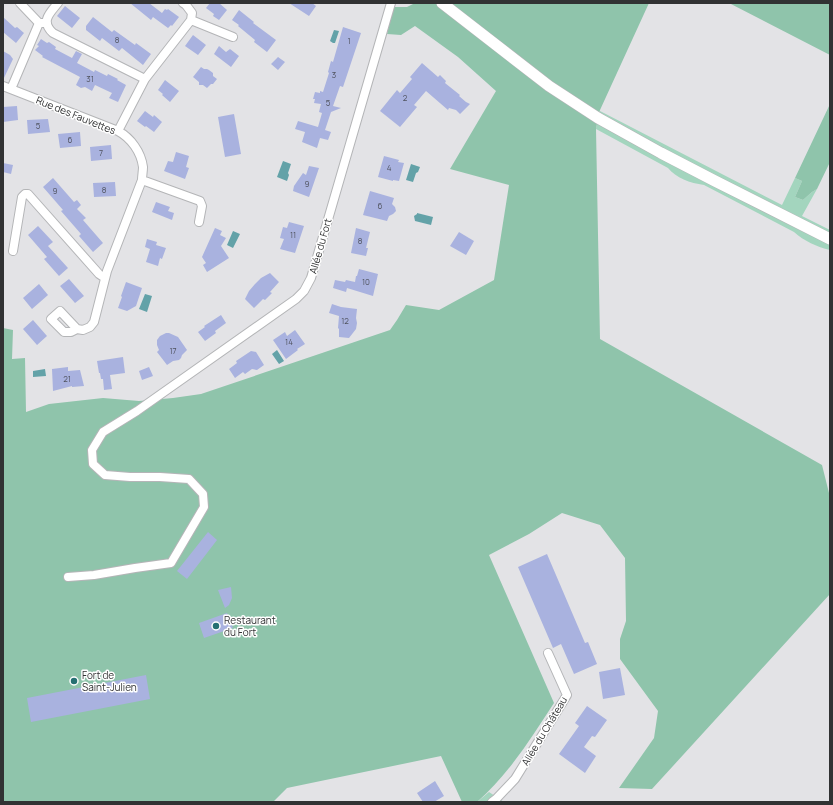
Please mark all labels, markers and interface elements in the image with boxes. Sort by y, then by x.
house number: 8 [115,34,120,45]
house number: 1 [347,35,351,46]
house number: 3 [332,69,336,80]
house number: 31 [86,73,94,84]
house number: 2 [403,92,408,103]
street label: Rue des Fauvettes [34,93,118,137]
house number: 5 [326,97,331,108]
house number: 5 [36,120,41,131]
house number: 6 [68,134,73,145]
house number: 7 [99,147,103,158]
house number: 4 [387,162,392,173]
house number: 9 [305,178,310,189]
house number: 8 [102,184,107,195]
house number: 9 [53,185,58,196]
house number: 6 [378,200,383,211]
street label: Allée du Fort [305,217,335,275]
house number: 11 [290,229,296,240]
house number: 8 [358,235,363,246]
house number: 10 [362,276,370,287]
house number: 12 [341,315,349,326]
house number: 14 [285,336,293,347]
house number: 17 [169,345,177,356]
house number: 21 [63,373,71,384]
place label: Restaurant du Fort [224,613,276,639]
marker: Restaurant du Fort [211,621,221,631]
place label: Fort de Saint-Julien [82,668,137,694]
marker: Fort de Saint-Julien [69,676,79,686]
street label: Allée du Château [518,694,570,768]

